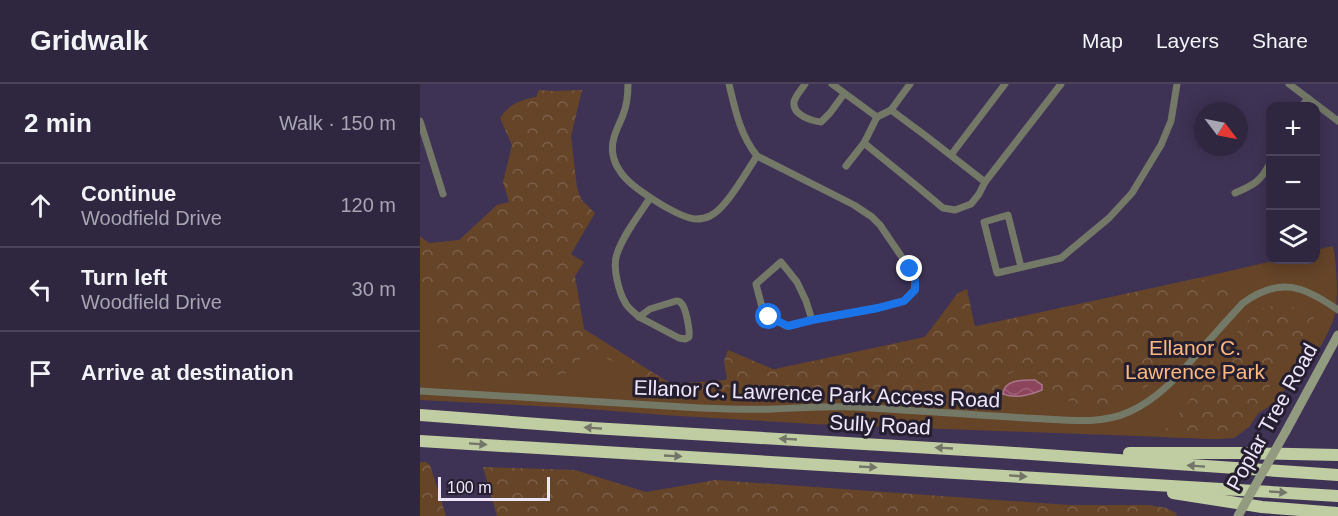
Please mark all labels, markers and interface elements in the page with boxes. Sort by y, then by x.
text: Gridwalk [30,25,148,56]
text: Map [1082,29,1123,52]
text: Layers [1156,29,1219,52]
text: Share [1252,29,1308,52]
north arrow [1194,102,1248,156]
map controls [1266,102,1320,264]
button: + [1266,102,1320,156]
text: 2 min [24,108,92,138]
text: Walk · 150 m [279,112,396,134]
button: − [1266,156,1320,210]
text: Continue [81,181,176,206]
icon: ahead [24,189,57,222]
text: 120 m [340,194,396,216]
text: Woodfield Drive [81,207,222,229]
button: layers [1266,210,1320,264]
route end [896,255,922,281]
text: Turn left [81,265,167,290]
icon: left [24,273,57,306]
text: 30 m [352,278,396,300]
text: Woodfield Drive [81,291,222,313]
route start [755,303,781,329]
park label: Ellanor C. Lawrence Park [1125,336,1266,383]
street label: Poplar Tree Road [1222,339,1322,494]
icon: arrive [24,357,57,390]
text: Arrive at destination [81,360,294,385]
street label: Ellanor C. Lawrence Park Access Road [633,376,1001,411]
street label: Sully Road [829,410,931,439]
one-way arrow [584,423,603,432]
one-way arrow [778,435,797,444]
one-way arrow [469,440,488,449]
one-way arrow [935,444,954,453]
one-way arrow [664,452,683,461]
one-way arrow [1186,461,1205,470]
one-way arrow [858,463,877,472]
one-way arrow [1009,471,1028,481]
scale bar [438,474,550,502]
text: 100 m [447,479,491,496]
one-way arrow [1269,488,1288,497]

